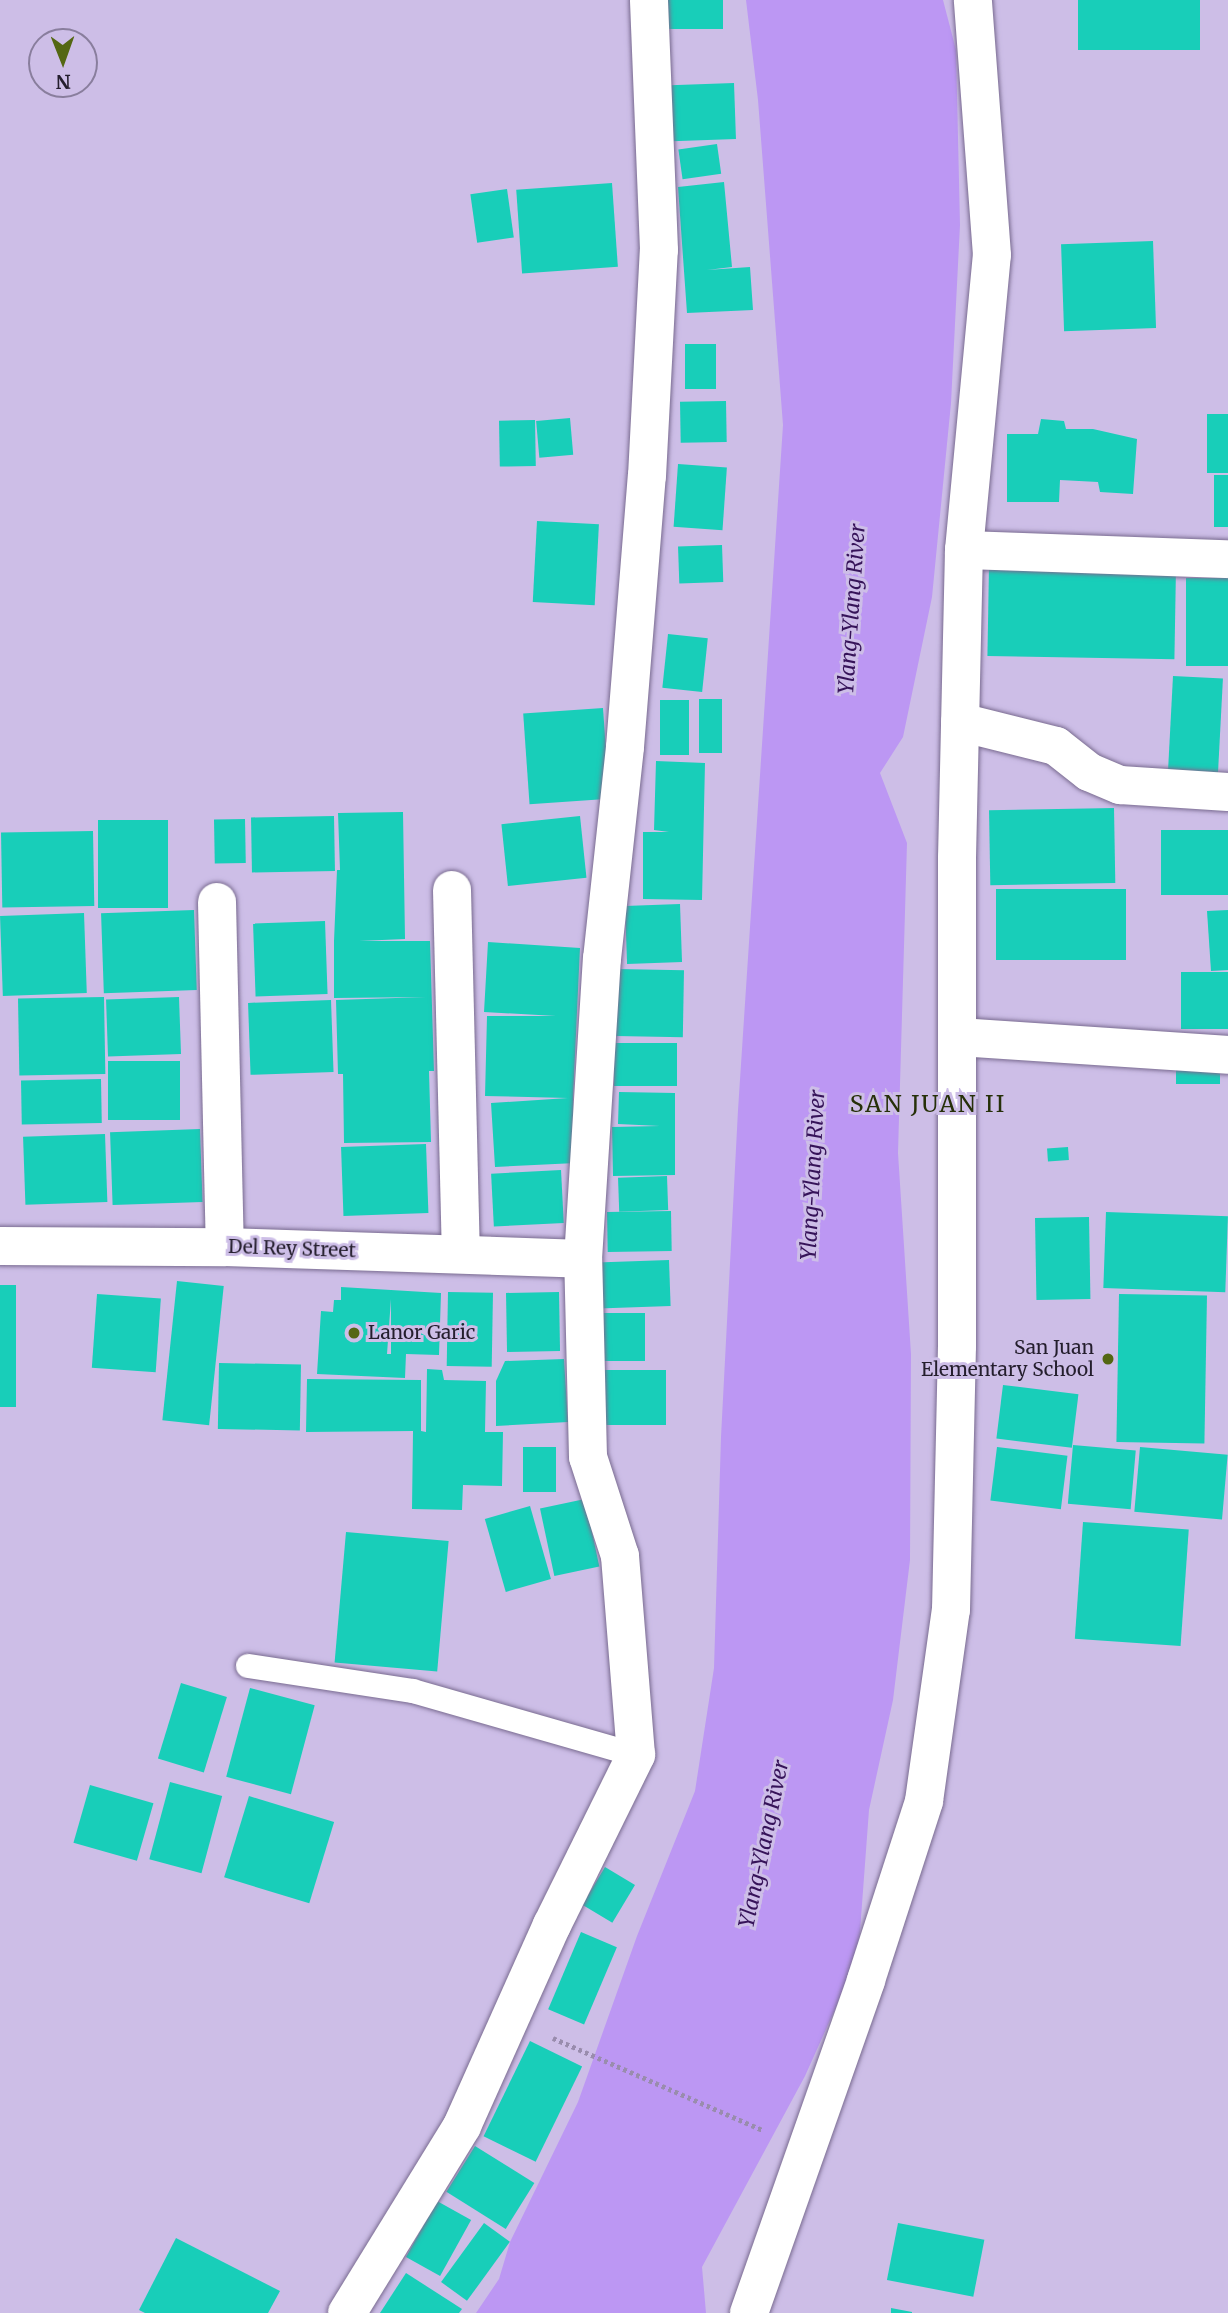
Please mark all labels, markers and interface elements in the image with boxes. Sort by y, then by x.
north arrow [28,28,98,98]
text: N [56,70,71,94]
water label: Ylang-Ylang River [833,523,871,695]
water label: Ylang-Ylang River [796,1089,830,1261]
district label: SAN JUAN II [851,1090,1005,1118]
street label: Del Rey Street [228,1235,356,1263]
place label: Lanor Garic [368,1322,475,1344]
marker: Lanor Garic [346,1325,362,1341]
place label: San Juan Elementary School [921,1337,1094,1381]
marker: San Juan Elementary School [1100,1351,1116,1367]
water label: Ylang-Ylang River [734,1758,794,1930]

